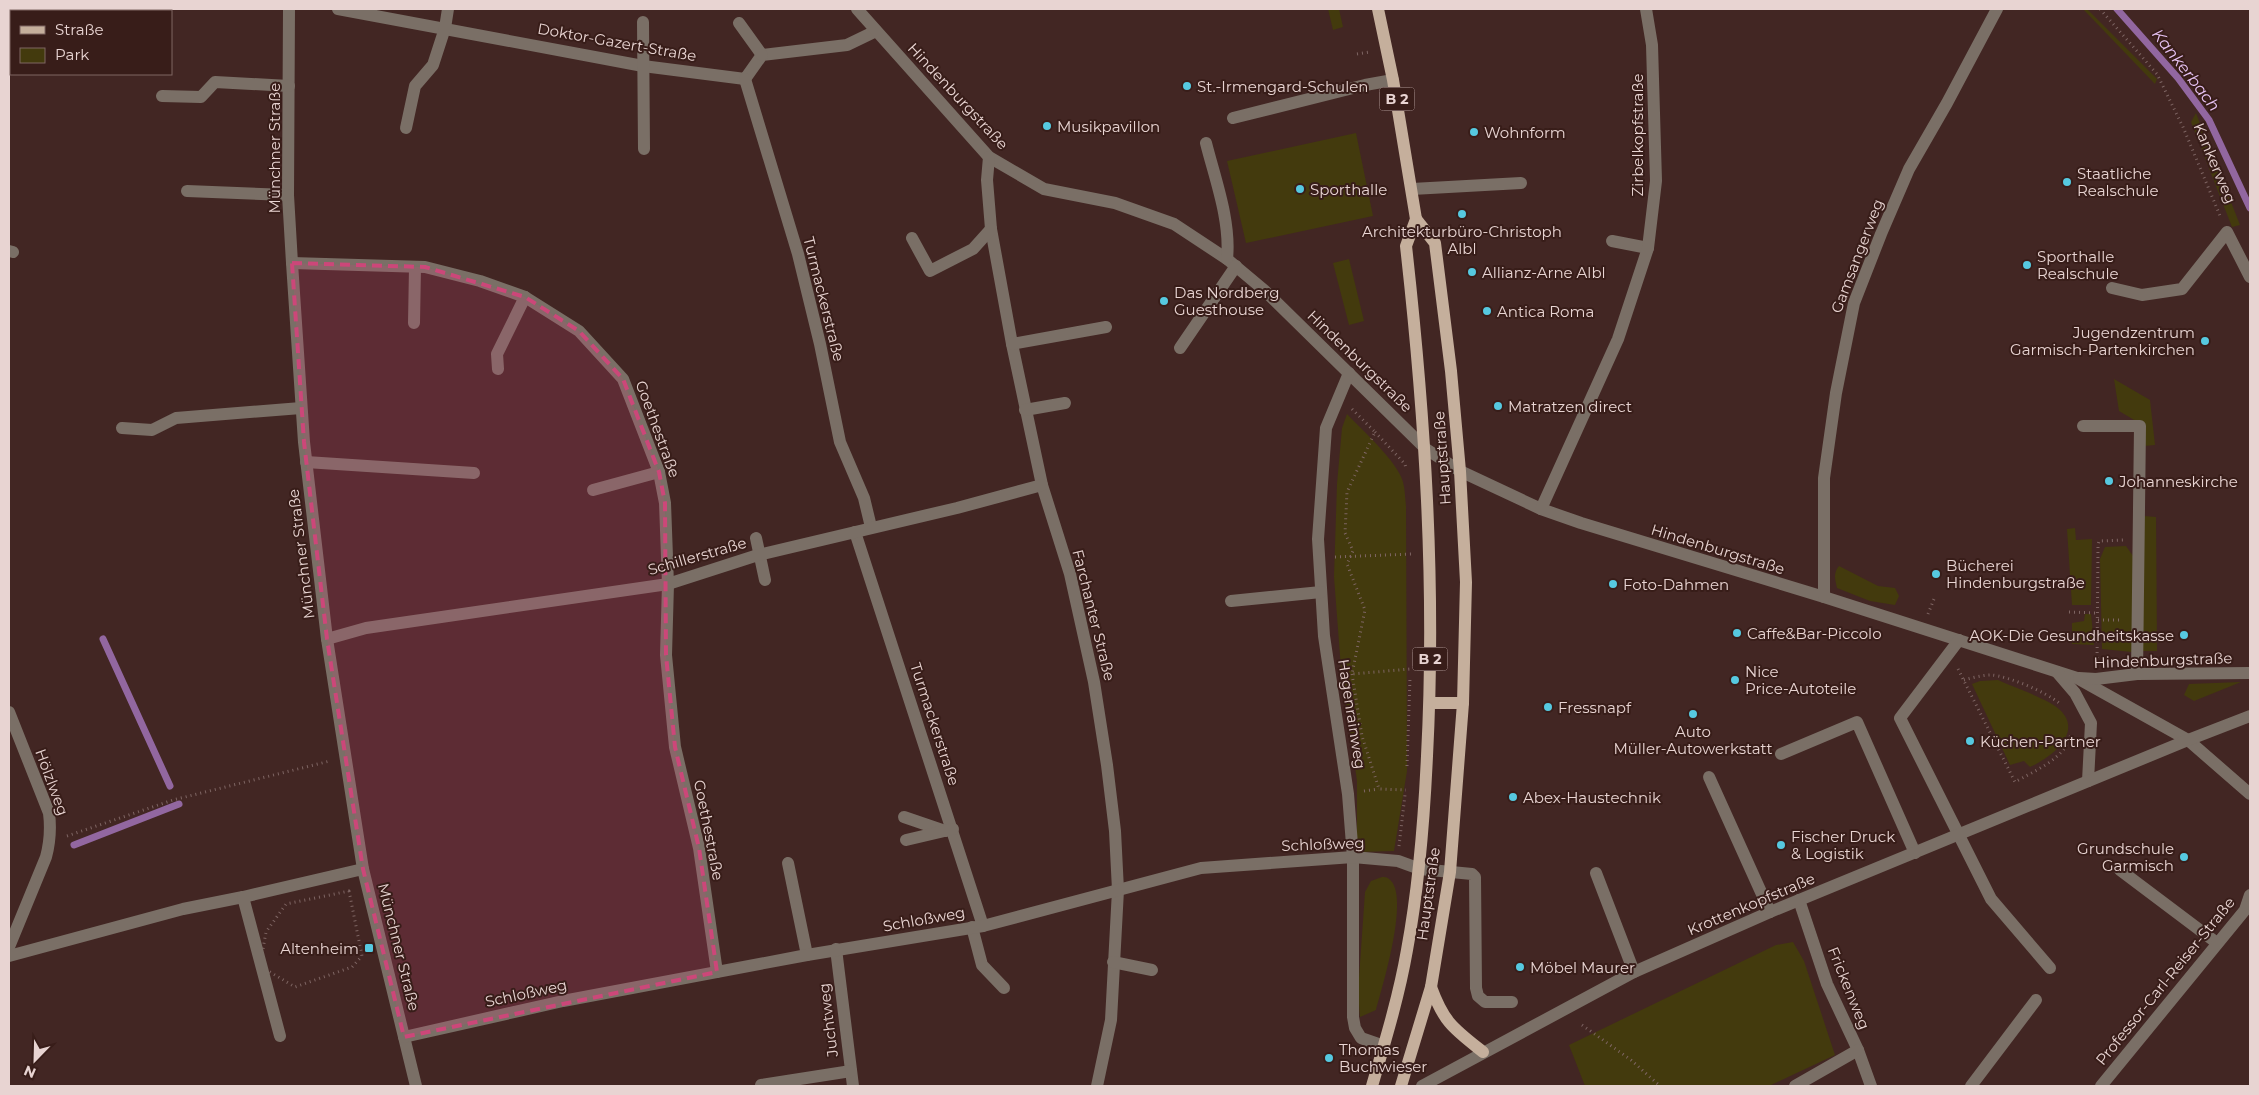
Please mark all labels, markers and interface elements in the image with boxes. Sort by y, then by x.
legend [10,10,172,75]
street label: Doktor-Gazert-Straße [536,19,698,65]
text: Straße [55,20,104,39]
water label: Kankerbach [2148,25,2224,115]
street label: Hindenburgstraße [904,39,1012,153]
text: Park [55,45,89,64]
street label: Zirbelkopfstraße [1628,73,1647,197]
place label: St.-Irmengard-Schulen [1197,77,1368,96]
marker: St.-Irmengard-Schulen [1181,80,1193,92]
street label: Münchner Straße [265,83,284,213]
road number: B 2 [1380,88,1414,110]
place label: Musikpavillon [1057,117,1160,136]
marker: Musikpavillon [1041,120,1053,132]
street label: Kankerweg [2190,120,2240,206]
place label: Wohnform [1484,123,1566,142]
marker: Wohnform [1468,126,1480,138]
place label: Staatliche Realschule [2077,164,2159,200]
marker: Staatliche Realschule [2061,176,2073,188]
place label: Sporthalle [1310,180,1387,199]
marker: Sporthalle [1294,183,1306,195]
street label: Gamsangerweg [1827,196,1887,316]
marker: Architekturbüro-Christoph Albl [1456,208,1468,220]
place label: Architekturbüro-Christoph Albl [1362,222,1562,258]
street label: Turmackerstraße [799,235,849,363]
place label: Sporthalle Realschule [2037,247,2119,283]
marker: Sporthalle Realschule [2021,259,2033,271]
place label: Allianz-Arne Albl [1482,263,1606,282]
marker: Allianz-Arne Albl [1466,266,1478,278]
place label: Das Nordberg Guesthouse [1174,283,1279,319]
marker: Das Nordberg Guesthouse [1158,295,1170,307]
place label: Antica Roma [1497,302,1594,321]
marker: Antica Roma [1481,305,1493,317]
street label: Hindenburgstraße [1303,306,1417,416]
place label: Jugendzentrum Garmisch-Partenkirchen [2010,323,2195,359]
marker: Jugendzentrum Garmisch-Partenkirchen [2199,335,2211,347]
street label: Goethestraße [632,378,684,480]
place label: Matratzen direct [1508,397,1632,416]
marker: Matratzen direct [1492,400,1504,412]
street label: Hauptstraße [1429,410,1455,506]
place label: Johanneskirche [2118,472,2238,491]
marker: Johanneskirche [2103,475,2115,487]
street label: Münchner Straße [284,488,318,620]
street label: Hindenburgstraße [1649,520,1787,578]
street label: Schillerstraße [646,533,748,579]
street label: Farchanter Straße [1068,547,1120,683]
place label: Bücherei Hindenburgstraße [1946,556,2085,592]
marker: Bücherei Hindenburgstraße [1930,568,1942,580]
place label: Foto-Dahmen [1623,575,1729,594]
marker: Foto-Dahmen [1607,578,1619,590]
place label: Caffe&Bar-Piccolo [1747,624,1882,643]
place label: AOK-Die Gesundheitskasse [1969,626,2174,645]
marker: Caffe&Bar-Piccolo [1731,627,1743,639]
marker: AOK-Die Gesundheitskasse [2178,629,2190,641]
road number: B 2 [1412,648,1448,671]
street label: Hindenburgstraße [2093,648,2233,672]
street label: Hagenrainweg [1334,658,1370,770]
street label: Turmackerstraße [906,660,964,788]
place label: Nice Price-Autoteile [1745,662,1856,698]
marker: Nice Price-Autoteile [1729,674,1741,686]
place label: Fressnapf [1558,698,1632,717]
marker: Fressnapf [1542,701,1554,713]
marker: Auto Müller-Autowerkstatt [1687,708,1699,720]
place label: Auto Müller-Autowerkstatt [1613,722,1773,758]
place label: Küchen-Partner [1980,732,2101,751]
marker: Küchen-Partner [1964,735,1976,747]
street label: Hölzlweg [31,746,73,818]
street label: Goethestraße [690,778,728,882]
place label: Abex-Haustechnik [1523,788,1661,807]
marker: Abex-Haustechnik [1507,791,1519,803]
place label: Fischer Druck & Logistik [1791,827,1895,863]
street label: Schloßweg [1281,833,1365,855]
marker: Fischer Druck & Logistik [1775,839,1787,851]
place label: Grundschule Garmisch [2077,839,2174,875]
street label: Hauptstraße [1412,846,1444,942]
marker: Grundschule Garmisch [2178,851,2190,863]
street label: Krottenkopfstraße [1684,869,1818,939]
street label: Münchner Straße [374,881,424,1013]
street label: Professor-Carl-Reiser-Straße [2091,893,2239,1069]
street label: Schloßweg [881,902,967,936]
place label: Altenheim [280,939,359,958]
marker: Altenheim [363,942,375,954]
street label: Frickenweg [1824,944,1874,1032]
place label: Möbel Maurer [1530,958,1635,977]
marker: Möbel Maurer [1514,961,1526,973]
street label: Schloßweg [483,975,569,1011]
street label: Juchtweg [814,982,842,1059]
north arrow [10,1035,60,1085]
place label: Thomas Buchwieser [1339,1040,1427,1076]
marker: Thomas Buchwieser [1323,1052,1335,1064]
text: N [21,1061,39,1082]

